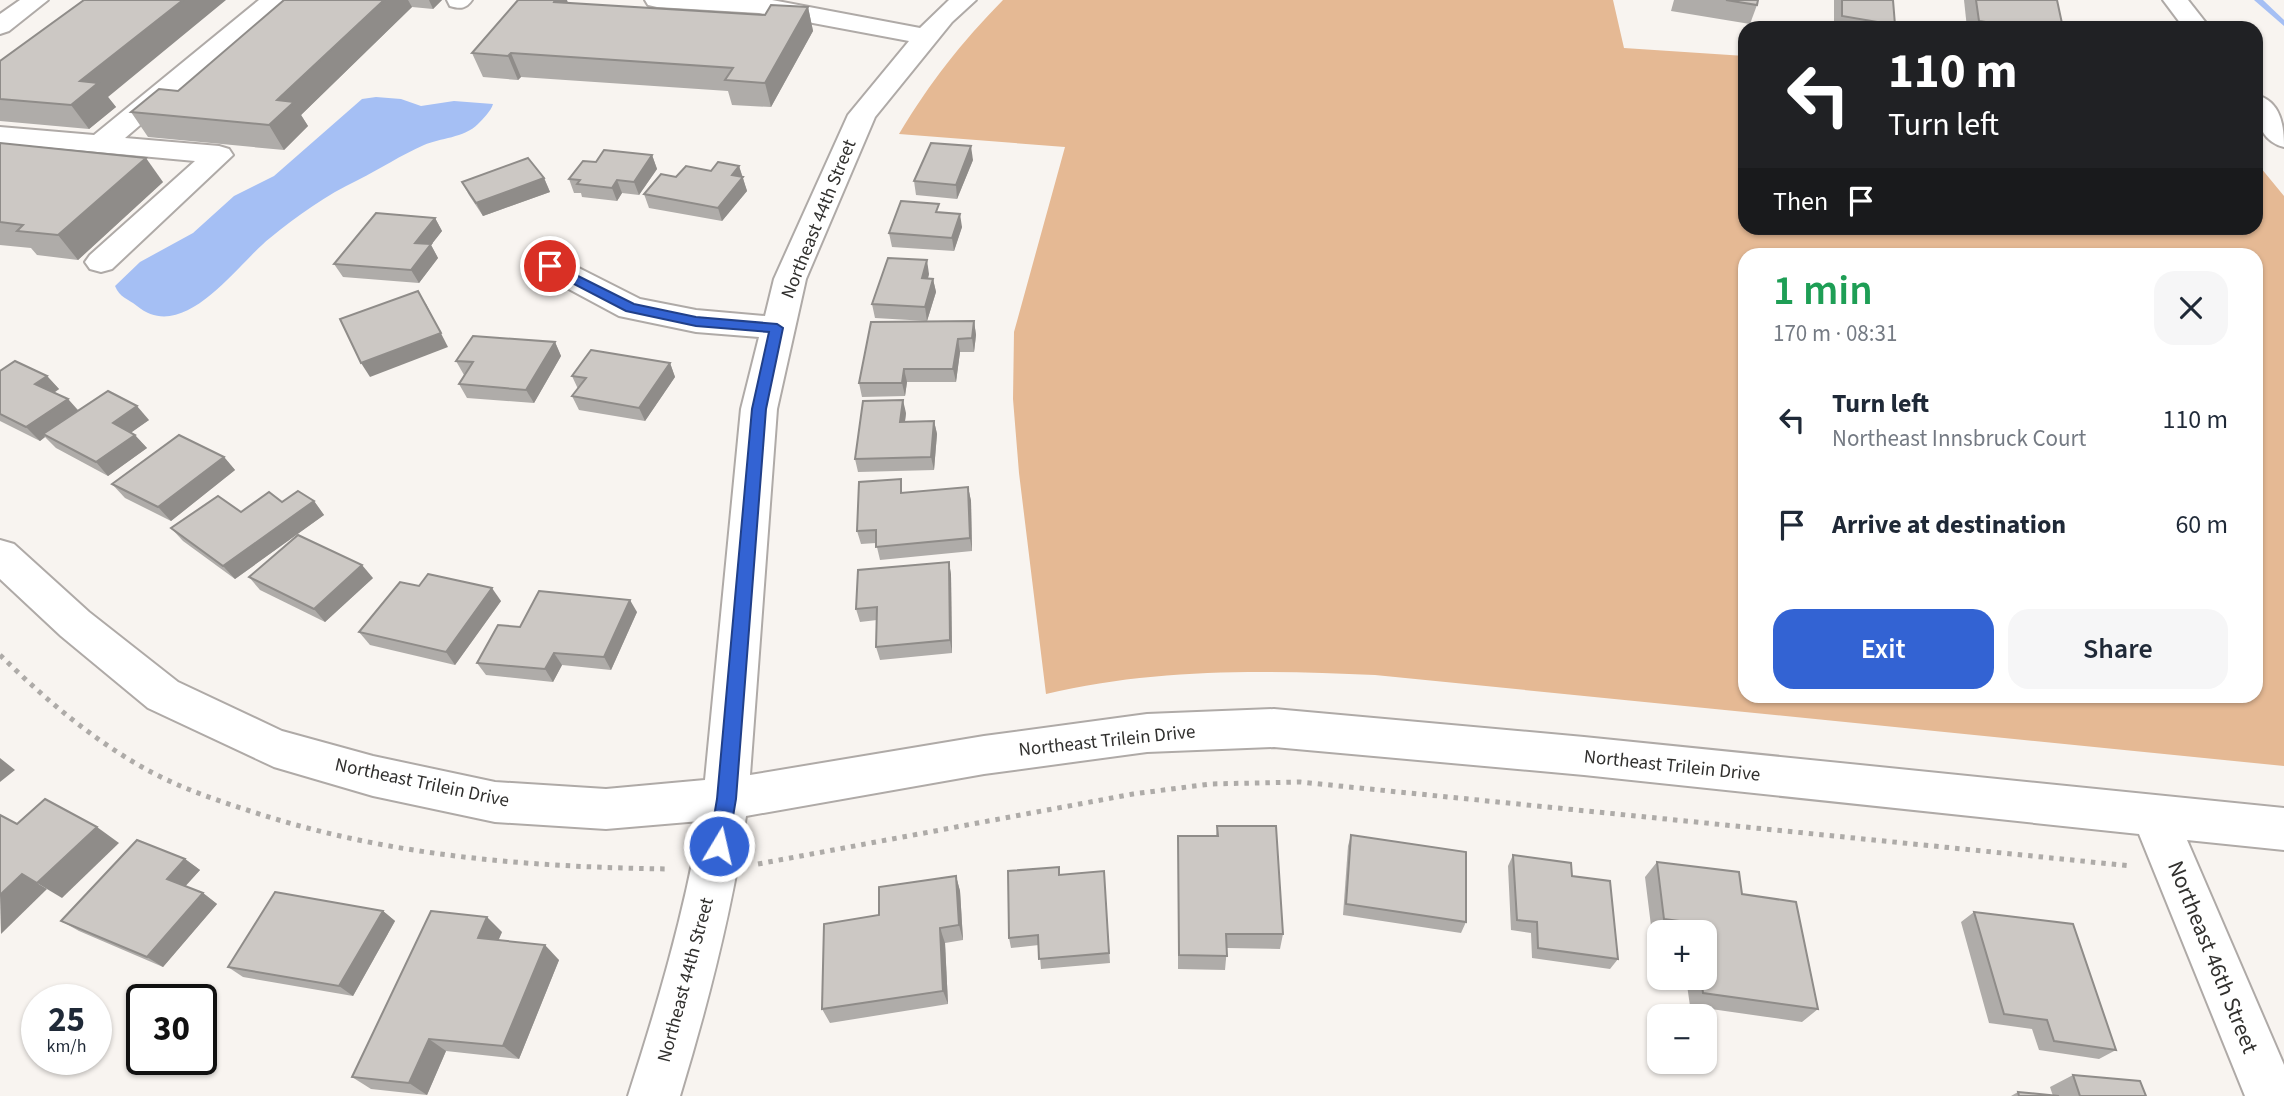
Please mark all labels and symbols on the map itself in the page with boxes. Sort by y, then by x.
street label: Northeast 44th Street [775,135,863,303]
pin [520,236,580,296]
street label: Northeast Trilein Drive [1017,718,1197,764]
street label: Northeast Trilein Drive [1582,743,1762,789]
street label: Northeast Trilein Drive [332,751,512,815]
position arrow [682,809,756,883]
street label: Northeast 46th Street [2159,856,2267,1059]
street label: Northeast 44th Street [651,894,721,1065]
speed limit sign: 30 [126,984,217,1075]

